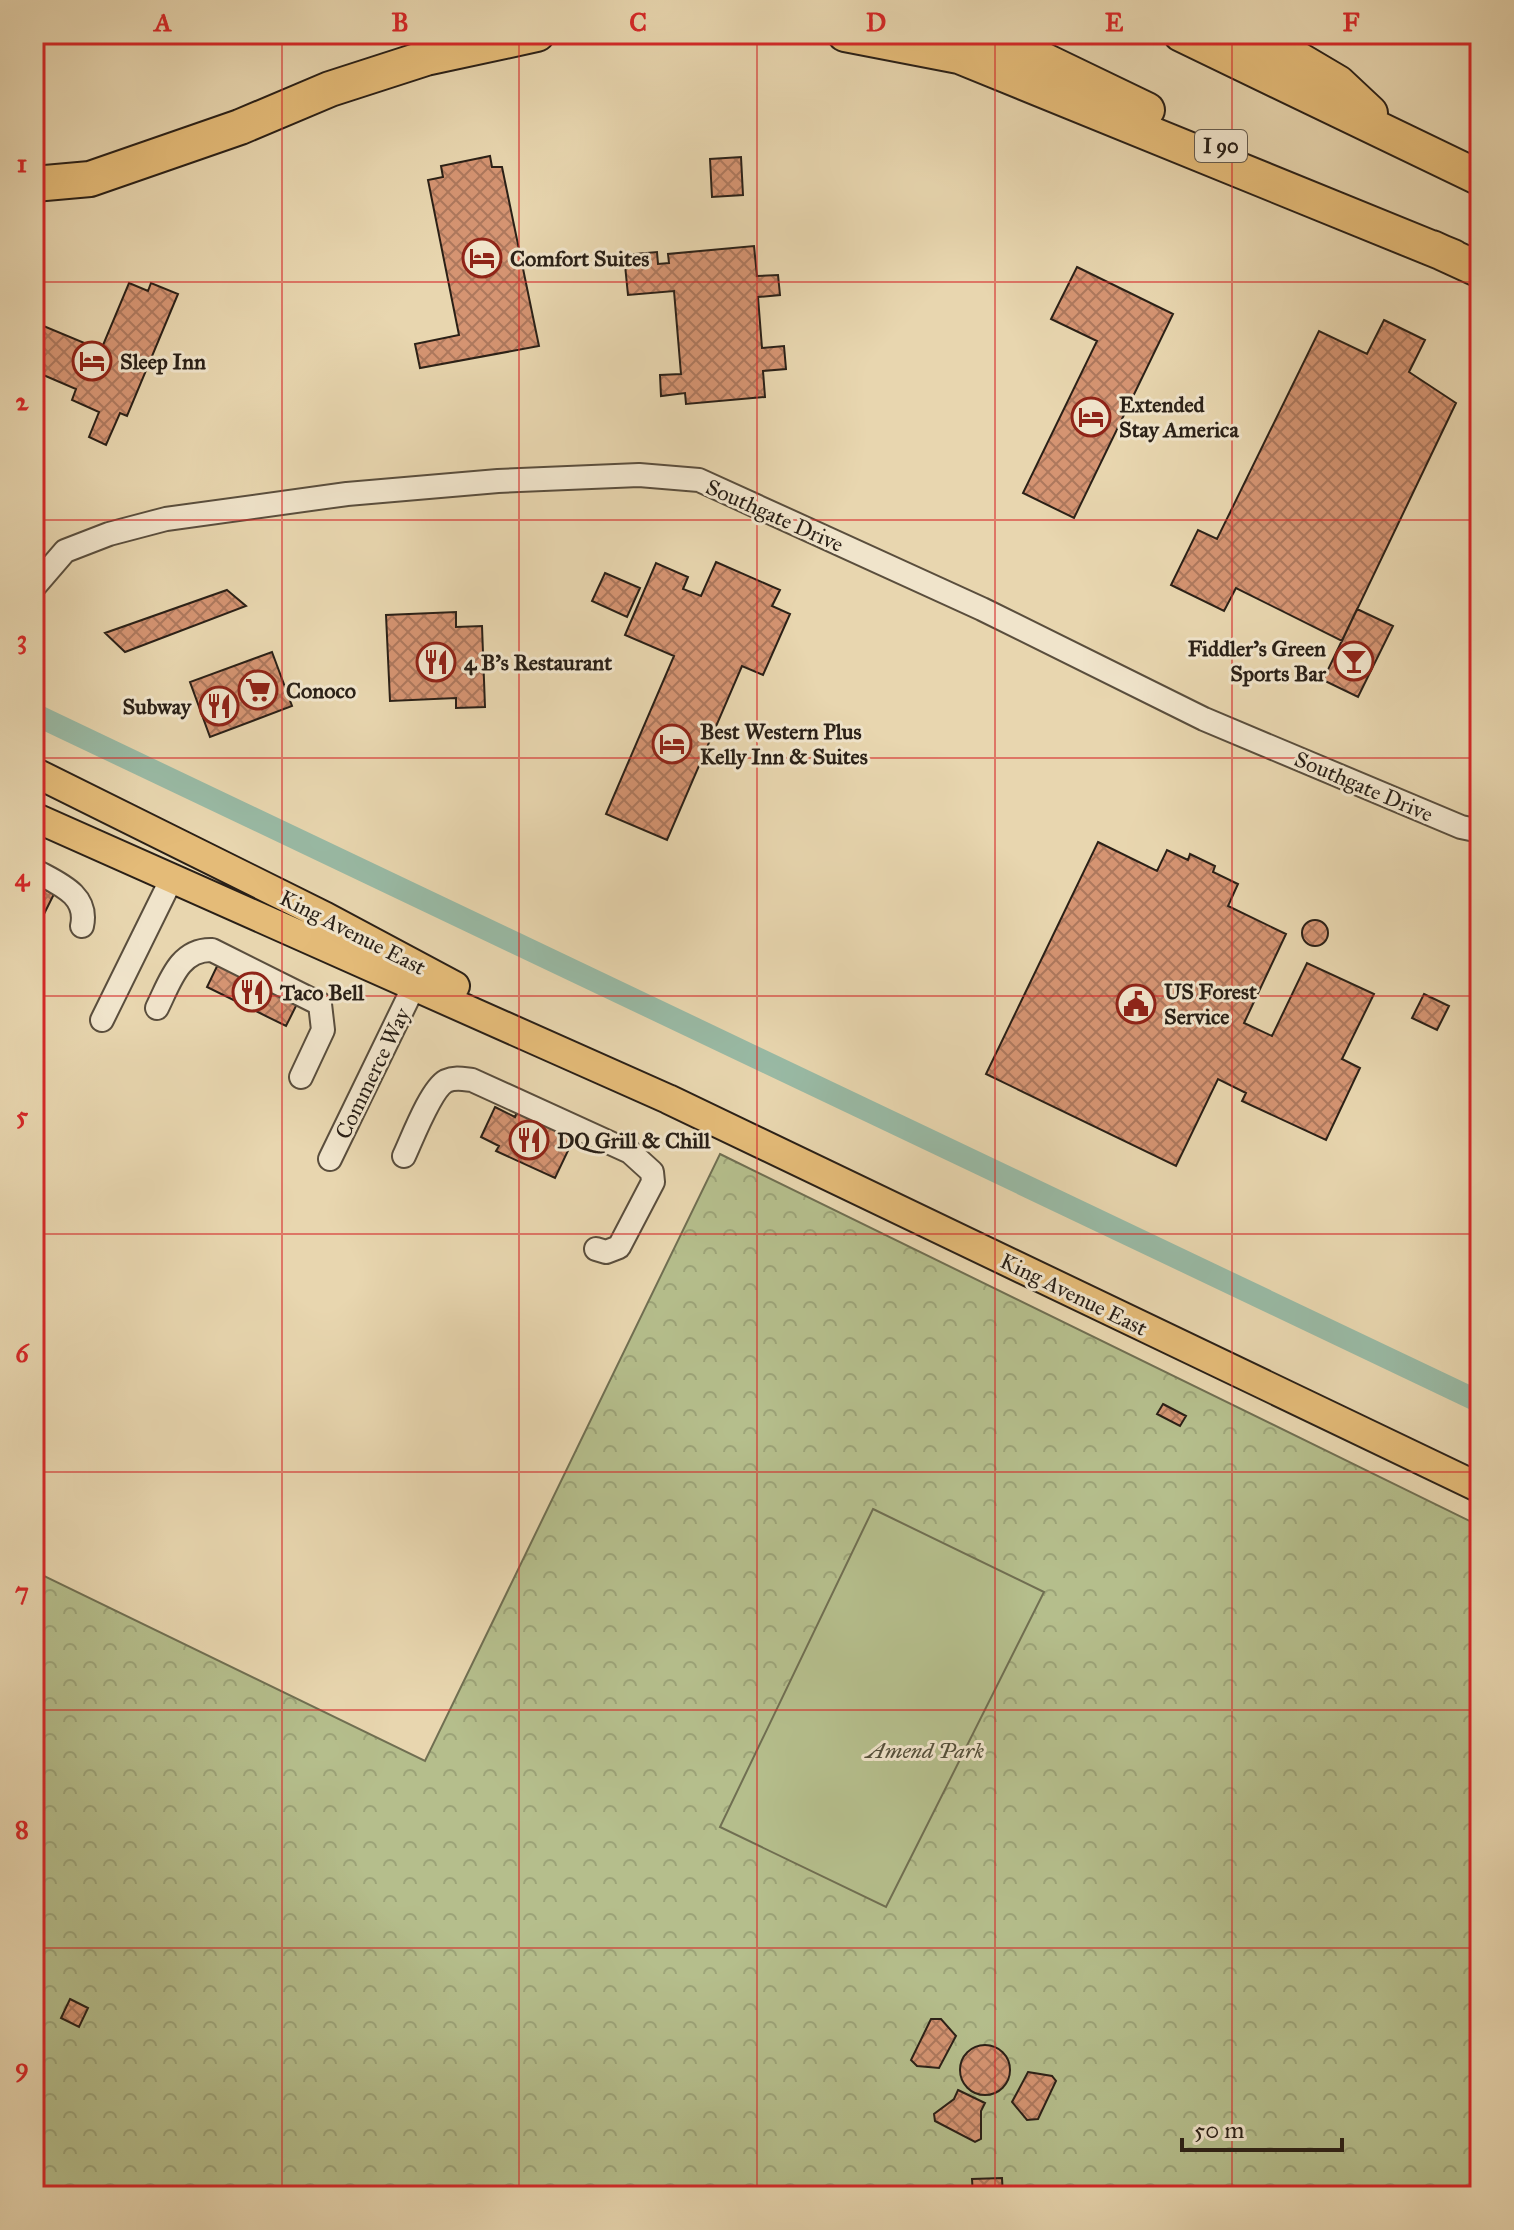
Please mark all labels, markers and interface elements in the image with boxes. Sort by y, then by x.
text: A [152,6,172,38]
text: B [391,6,409,38]
text: C [629,6,647,38]
text: D [866,6,886,38]
text: E [1105,6,1124,38]
text: F [1343,6,1360,38]
road number: I 90 [1195,130,1247,162]
text: 1 [17,147,27,179]
hotel icon: Comfort Suites [461,237,503,279]
place label: Comfort Suites [510,245,649,272]
hotel icon: Sleep Inn [71,340,113,382]
place label: Sleep Inn [120,348,206,375]
text: 2 [16,385,30,417]
place label: Extended Stay America [1119,391,1239,443]
hotel icon: Extended Stay America [1070,396,1112,438]
street label: Southgate Drive [702,473,848,558]
text: 3 [17,623,27,655]
place label: Fiddler's Green Sports Bar [1188,635,1327,687]
bar icon: Fiddler's Green Sports Bar [1333,640,1375,682]
restaurant icon: 4 B's Restaurant [415,641,457,683]
place label: 4 B's Restaurant [464,649,612,676]
supermarket icon: Conoco [237,669,279,711]
place label: Conoco [286,677,356,704]
restaurant icon: Subway [198,685,240,727]
place label: Subway [122,693,193,720]
place label: Best Western Plus Kelly Inn & Suites [700,718,868,770]
hotel icon: Best Western Plus Kelly Inn & Suites [651,723,693,765]
street label: Southgate Drive [1291,745,1437,828]
text: 4 [15,861,31,893]
street label: King Avenue East [275,884,430,981]
restaurant icon: Taco Bell [231,971,273,1013]
place label: US Forest Service [1164,978,1257,1030]
place label: Taco Bell [279,979,365,1006]
public building icon: US Forest Service [1115,983,1157,1025]
street label: Commerce Way [329,1003,416,1143]
text: 5 [16,1099,29,1131]
restaurant icon: DQ Grill & Chill [508,1119,550,1161]
place label: DQ Grill & Chill [557,1127,711,1154]
street label: King Avenue East [996,1247,1152,1342]
text: 6 [15,1337,30,1369]
text: 7 [15,1575,29,1607]
park label: Amend Park [864,1737,984,1764]
text: 8 [15,1813,29,1845]
text: 9 [15,2051,29,2083]
scale bar [1182,2102,1342,2152]
text: 50 m [1194,2115,1244,2145]

